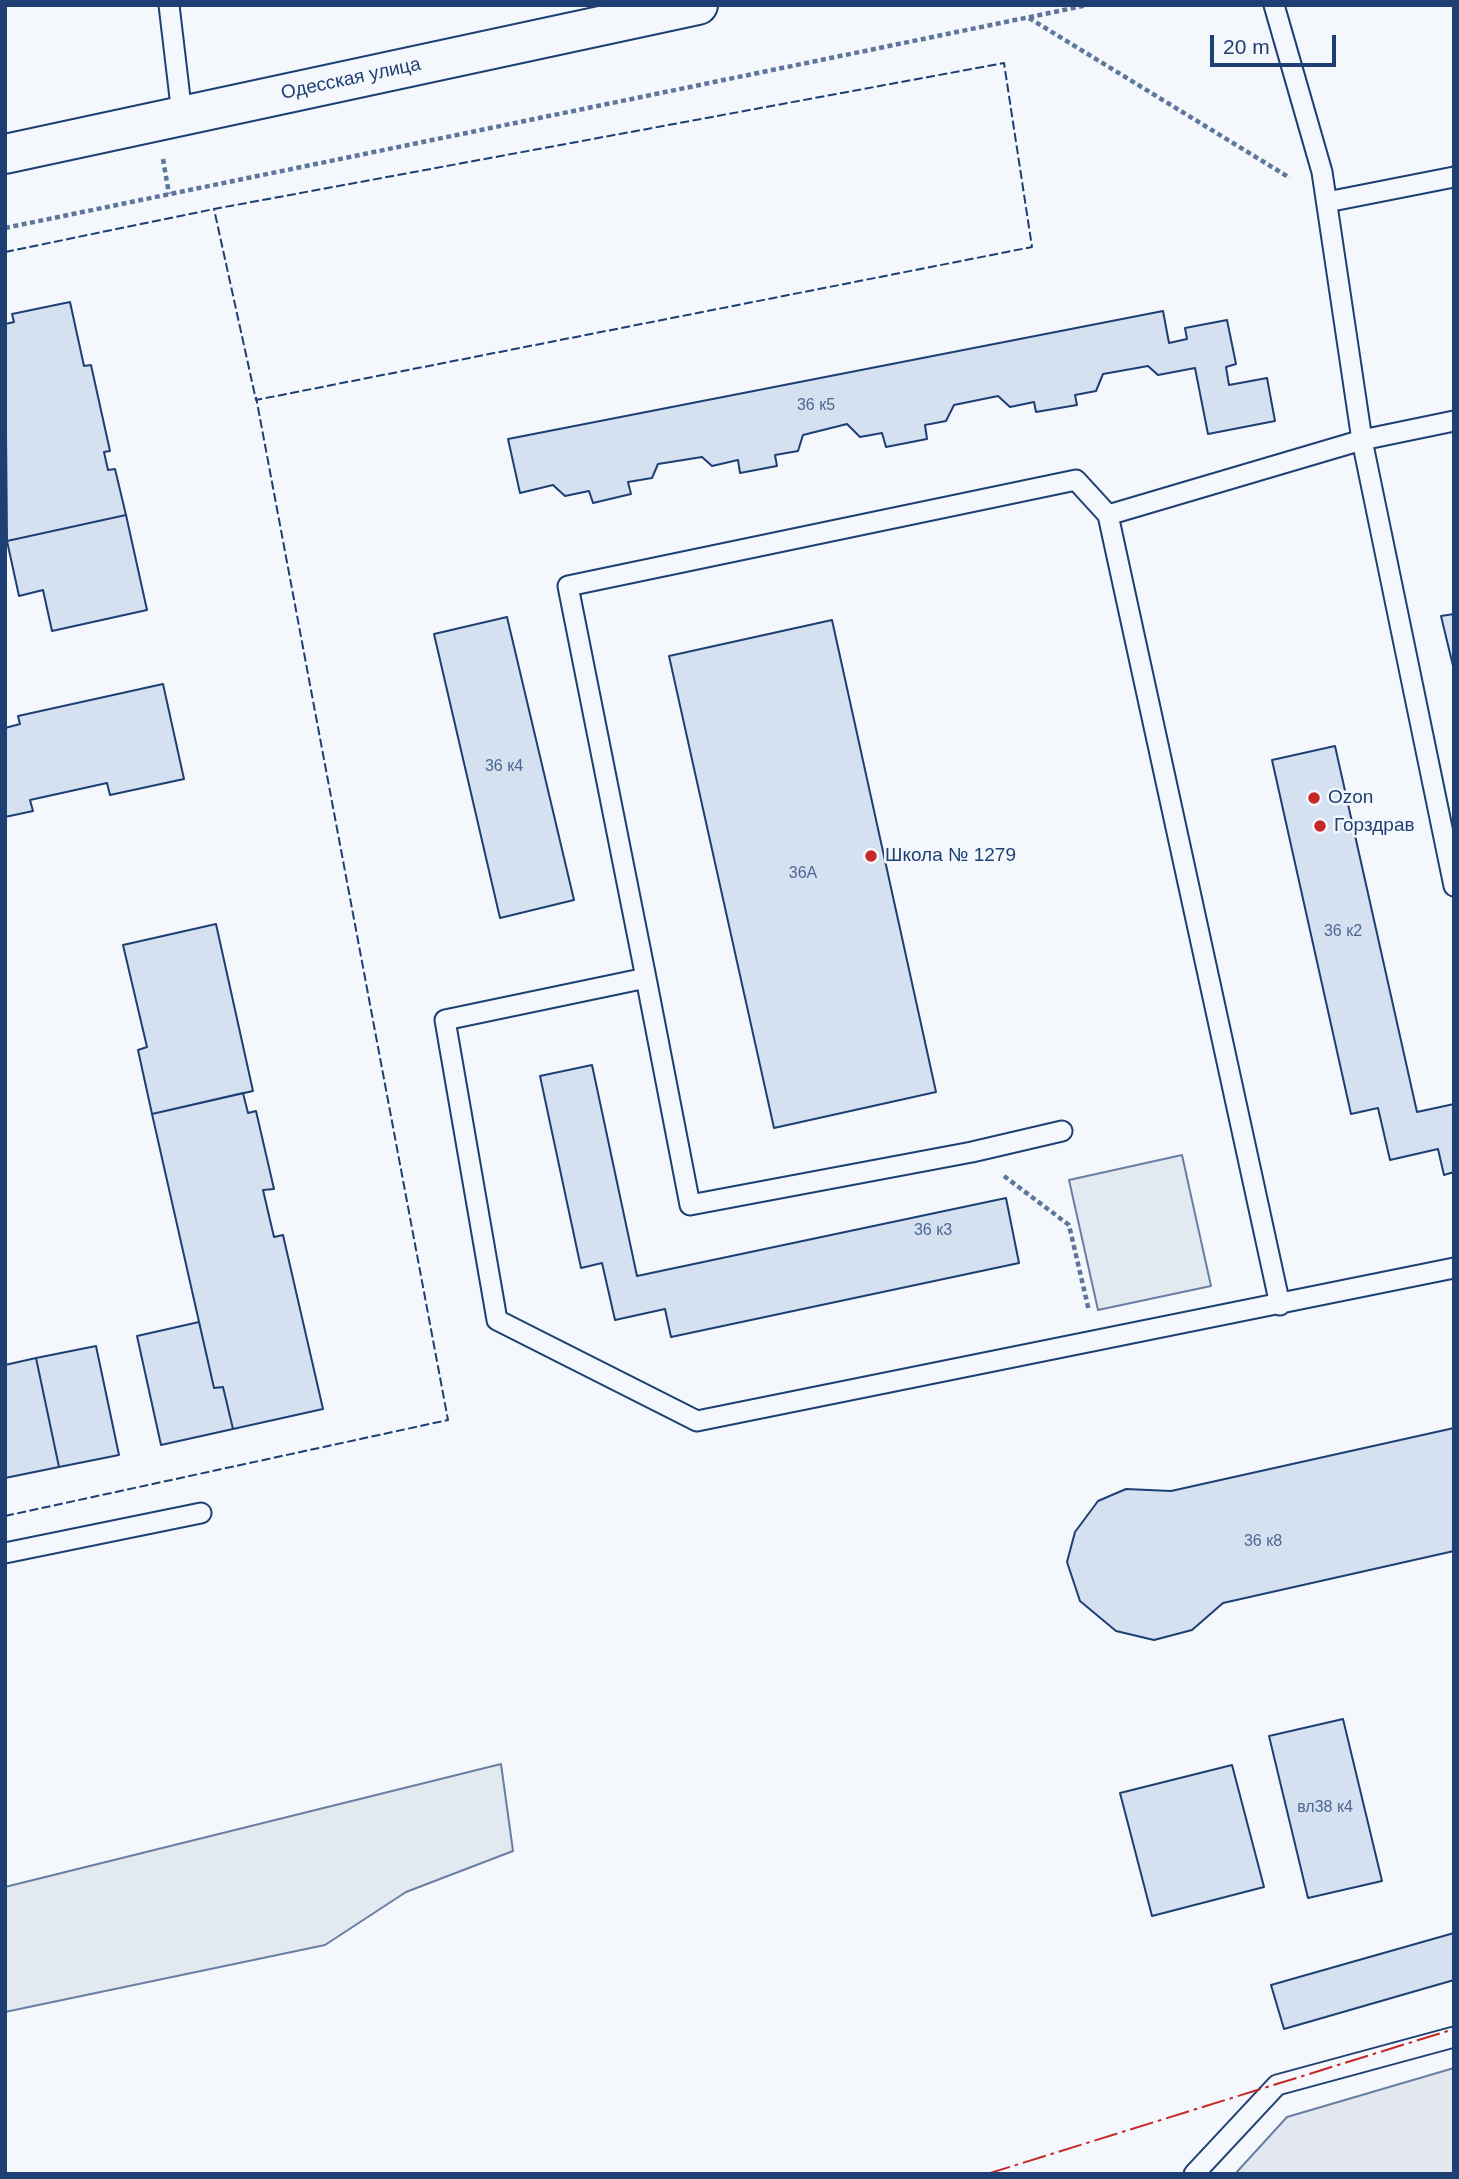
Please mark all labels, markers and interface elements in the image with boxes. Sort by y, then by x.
scale bar [1214,21,1340,65]
text: 20 m [1223,35,1270,58]
street label: Одесская улица [279,53,423,105]
house number: 36 к5 [797,396,835,416]
house number: 36 к4 [485,757,523,777]
place label: Ozon [1328,787,1373,809]
marker: Ozon [1306,790,1322,806]
place label: Горздрав [1334,815,1415,837]
marker: Горздрав [1312,818,1328,834]
place label: Школа № 1279 [885,845,1016,867]
marker: Школа № 1279 [863,848,879,864]
house number: 36А [789,864,817,884]
house number: 36 к2 [1324,922,1362,942]
house number: 36 к3 [914,1221,952,1241]
house number: 36 к8 [1244,1532,1282,1552]
house number: вл38 к4 [1297,1798,1353,1818]

